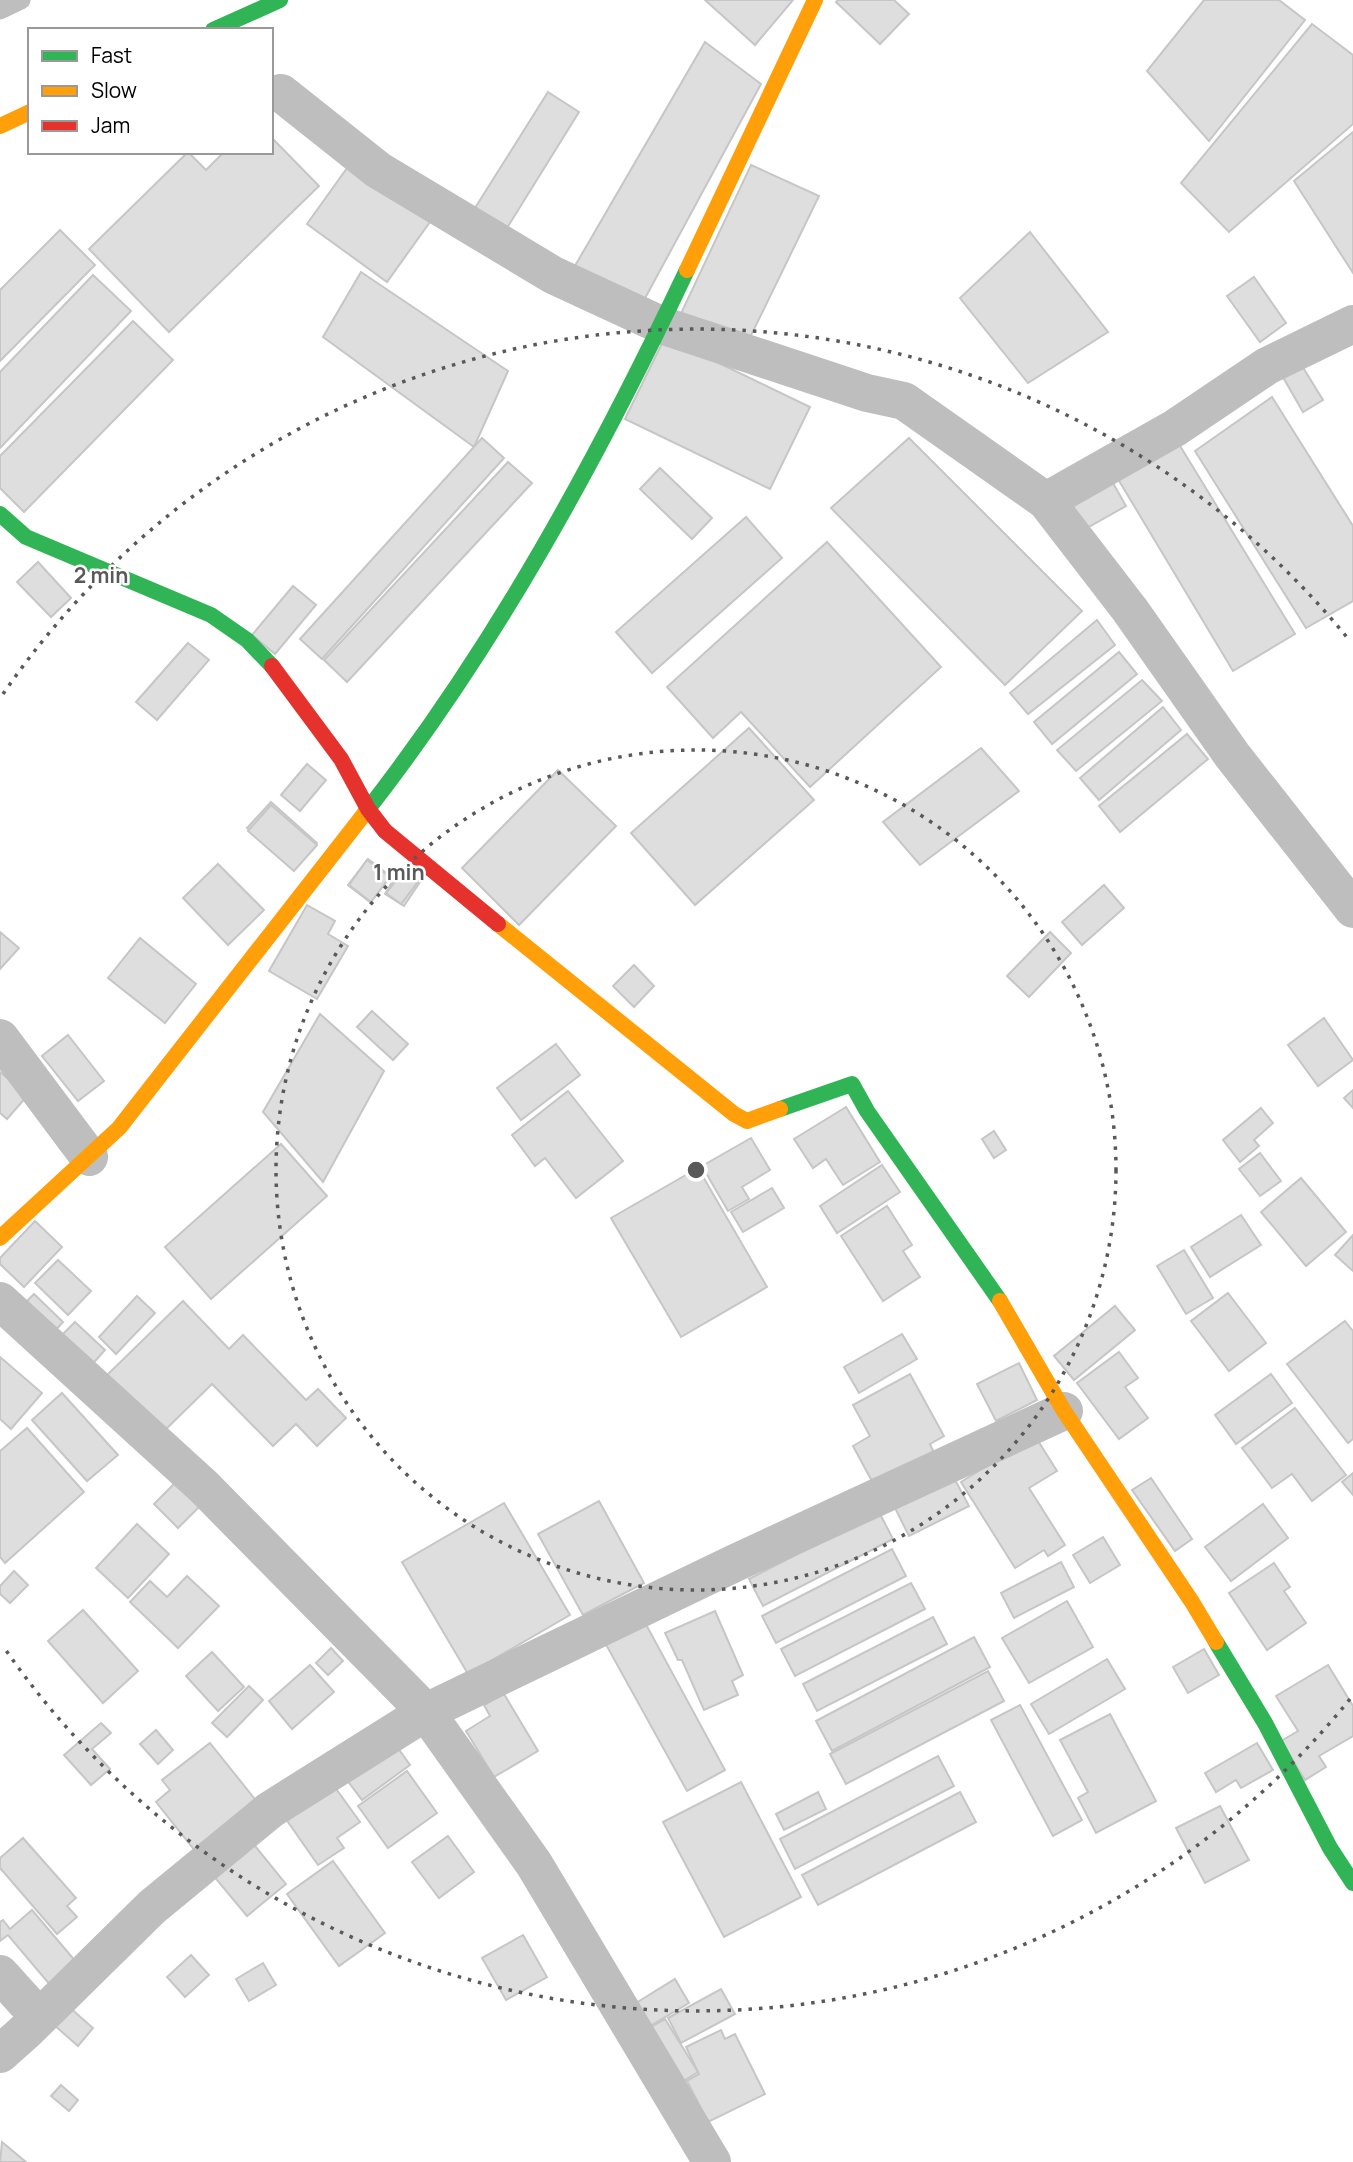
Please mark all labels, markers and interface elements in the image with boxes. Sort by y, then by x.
legend [28,28,273,154]
text: Fast [91,41,132,69]
text: Slow [91,76,137,104]
text: Jam [91,111,130,139]
text: 2 min [74,561,128,589]
text: 1 min [373,858,425,886]
centre of rings [684,1158,708,1182]

